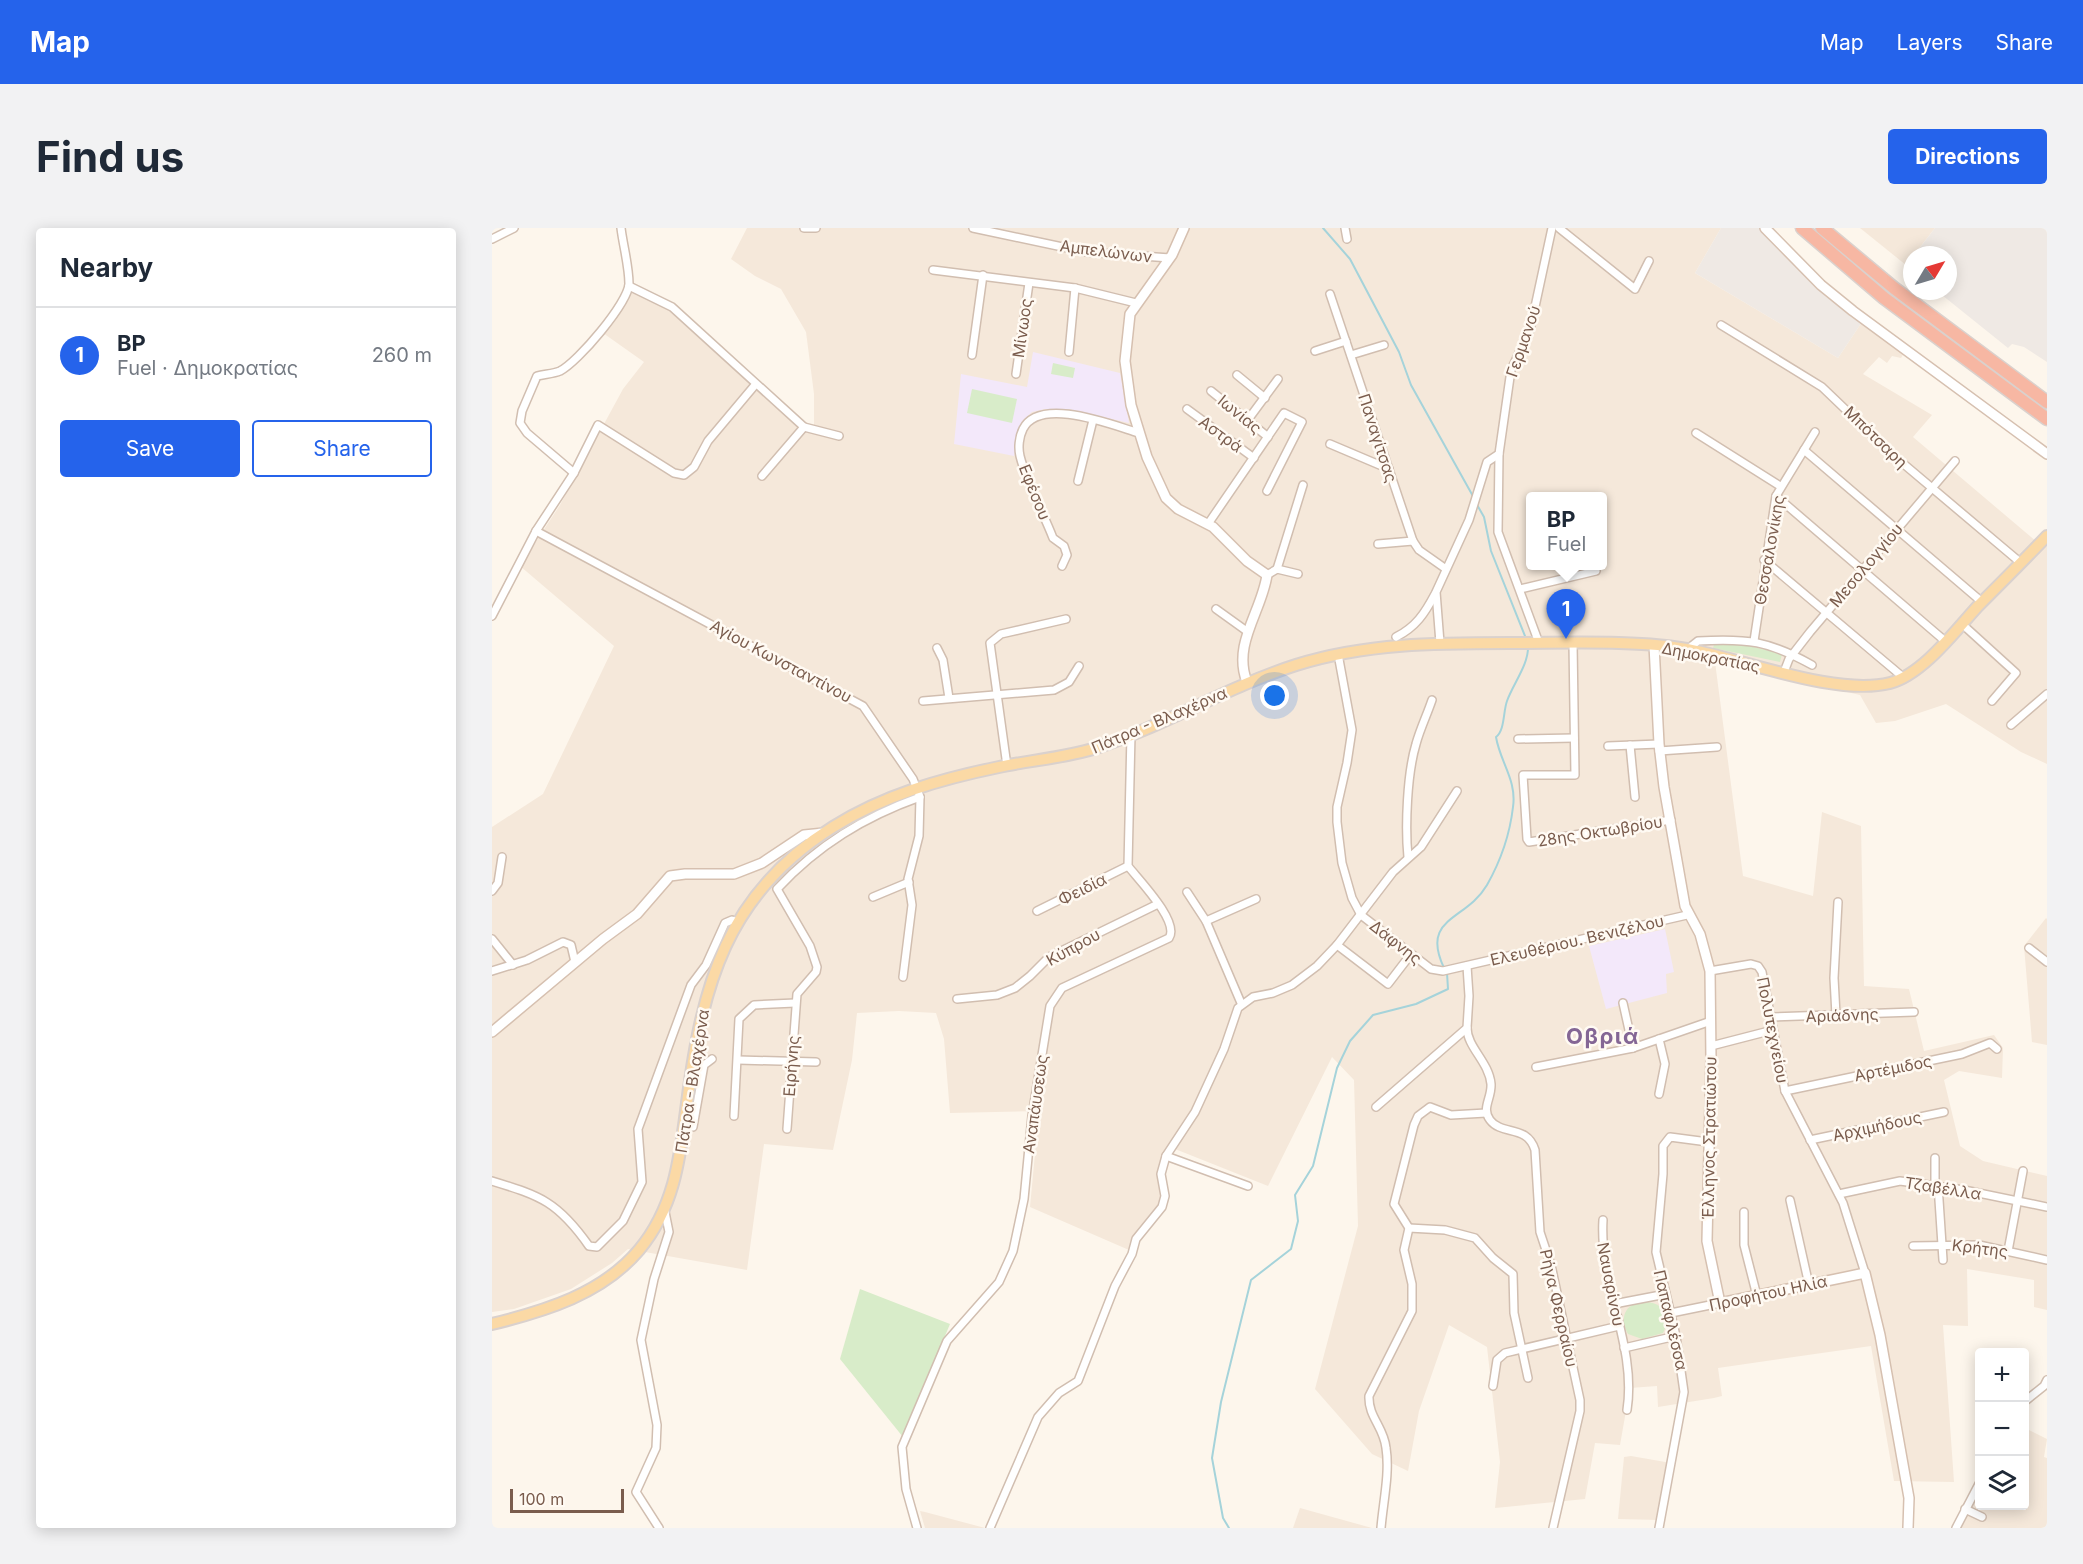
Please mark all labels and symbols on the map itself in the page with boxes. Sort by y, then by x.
street label: Αμπελώνων [1059,235,1153,267]
north arrow [1903,246,1957,300]
street label: Μίνωος [1008,297,1036,359]
street label: Γερμανού [1501,302,1545,380]
street label: Ιωνίας [1214,390,1266,438]
street label: Παναγίτσας [1354,391,1402,485]
street label: Μπότσαρη [1840,402,1912,472]
street label: Αστρά [1195,411,1247,457]
street label: Εφέσου [1015,461,1055,523]
street label: Θεσσαλονίκης [1749,493,1789,607]
street label: Μεσολογγίου [1825,519,1907,611]
pin: 1 [1546,590,1586,639]
street label: Αγίου Κωνσταντίνου [707,615,855,707]
street label: Δημοκρατίας [1660,638,1762,676]
your location [1260,681,1289,710]
street label: Πάτρα - Βλαχέρνα [1088,682,1230,758]
street label: 28ης Οκτωβρίου [1536,811,1664,851]
street label: Φειδία [1054,869,1110,909]
street label: Ελευθέριου. Βενιζέλου [1488,910,1666,970]
street label: Δάφνης [1366,915,1426,969]
street label: Κύπρου [1042,924,1104,970]
street label: Πολυτεχνείου [1753,975,1793,1085]
street label: Αριάδνης [1805,1004,1879,1026]
street label: Πάτρα - Βλαχέρνα [671,1008,713,1154]
district label: Οβριά [1566,1023,1640,1049]
street label: Ειρήνης [779,1035,803,1097]
street label: Αρτέμιδος [1852,1051,1934,1085]
street label: Αναπάυσεως [1018,1053,1052,1155]
street label: Έλληνος Στρατιώτου [1698,1056,1720,1220]
street label: Αρχιμήδους [1831,1107,1923,1145]
street label: Τζαβέλλα [1903,1172,1983,1204]
street label: Κρήτης [1951,1235,2009,1261]
street label: Ναυαρίνου [1593,1240,1629,1328]
street label: Ρήγα Φερραίου [1536,1247,1582,1369]
street label: Παπαφλέσσα [1650,1268,1692,1372]
street label: Προφήτου Ηλία [1707,1271,1829,1315]
scale bar [510,1486,624,1514]

